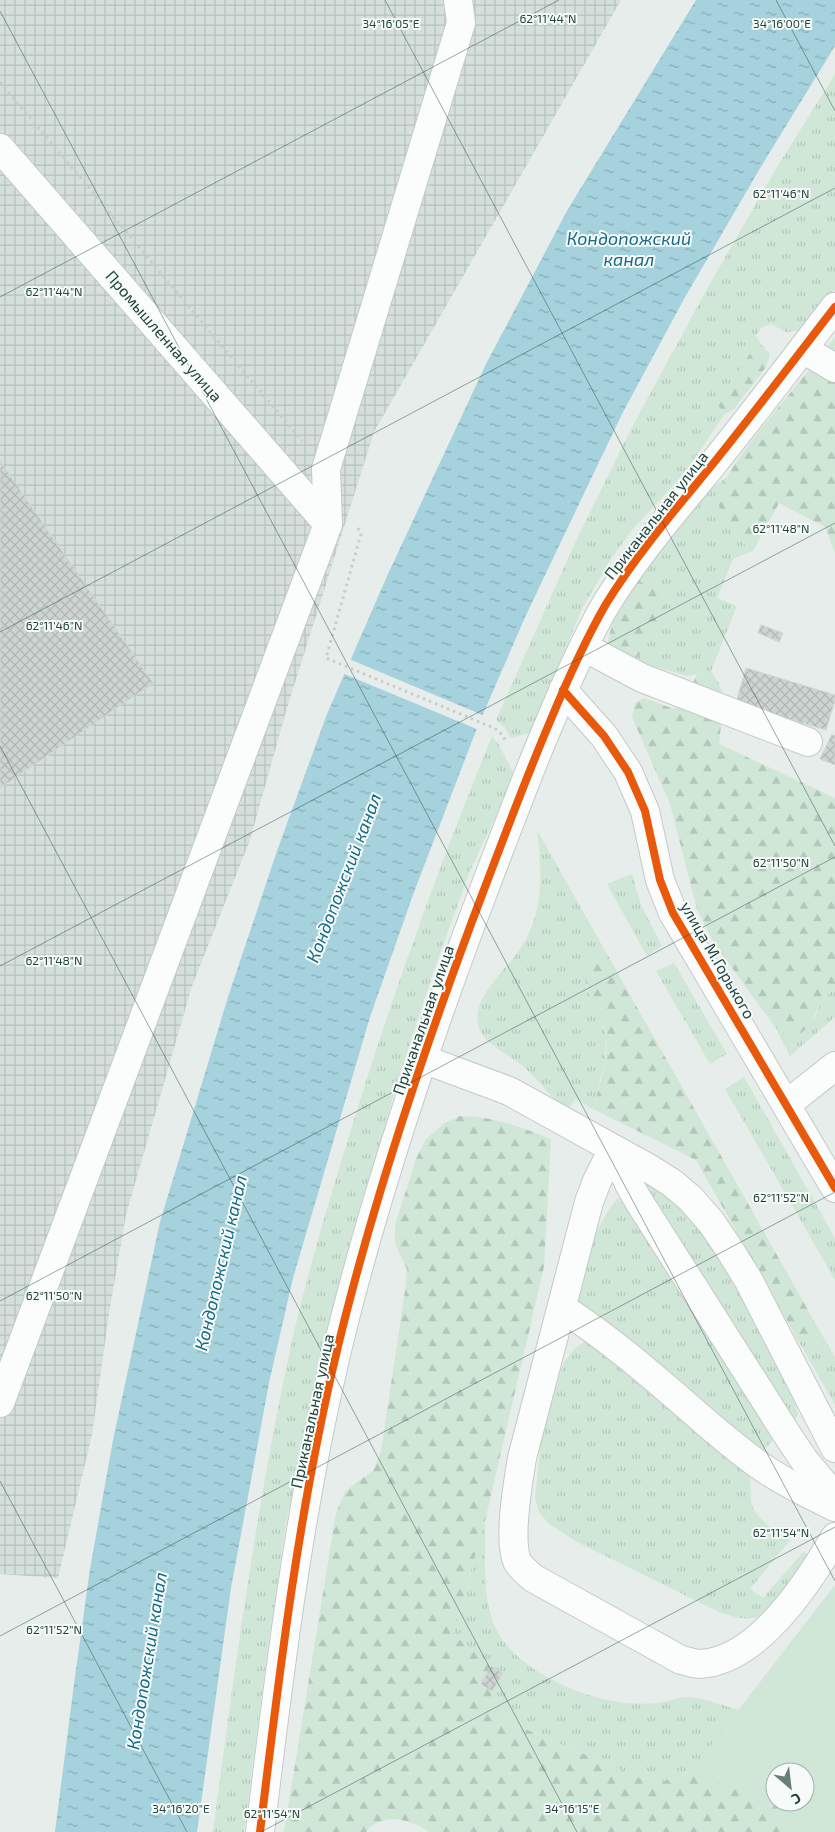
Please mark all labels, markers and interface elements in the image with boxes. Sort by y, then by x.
text: 62°11'44"N [519,11,577,25]
text: 34°16'05"E [362,16,420,30]
text: 34°16'00"E [753,16,811,30]
text: 62°11'46"N [753,186,809,200]
water label: Кондопожский канал [567,227,691,270]
street label: Промышленная улица [101,266,227,406]
text: 62°11'44"N [25,284,83,298]
street label: Приканальная улица [600,447,712,583]
text: 62°11'48"N [752,521,810,535]
text: 62°11'46"N [26,618,82,632]
water label: Кондопожский канал [301,790,385,965]
text: 62°11'50"N [753,855,809,869]
street label: улица М.Горького [676,898,760,1022]
street label: Приканальная улица [388,942,458,1098]
text: 62°11'48"N [25,953,83,967]
water label: Кондопожский канал [189,1173,251,1353]
text: 62°11'52"N [753,1190,809,1204]
text: 62°11'50"N [26,1288,82,1302]
street label: Приканальная улица [286,1332,338,1490]
text: 62°11'54"N [753,1525,809,1539]
water label: Кондопожский канал [121,1571,171,1751]
text: 62°11'52"N [26,1622,82,1636]
north arrow [765,1762,815,1812]
text: С [789,1789,804,1808]
text: 34°16'20"E [152,1801,210,1815]
text: 34°16'15"E [545,1801,600,1815]
text: 62°11'54"N [244,1806,300,1820]

